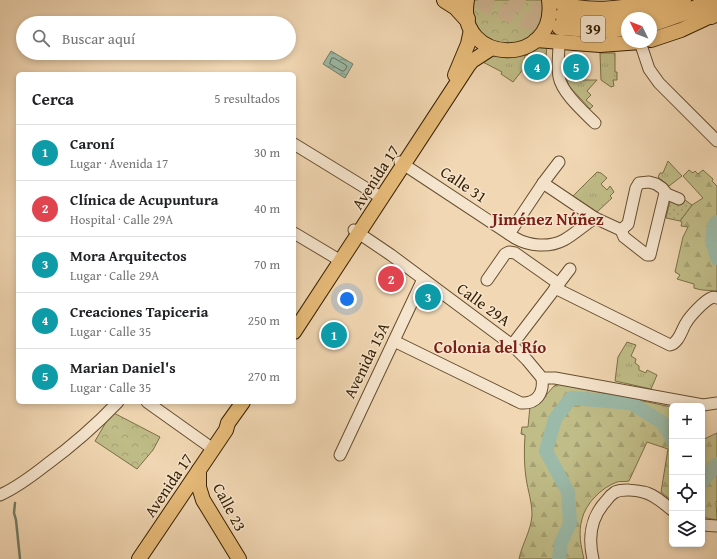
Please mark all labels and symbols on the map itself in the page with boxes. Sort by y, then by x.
north arrow [621,12,657,48]
road number: 39 [581,16,605,42]
pin: 4 [524,52,550,82]
pin: 5 [563,52,589,82]
street label: Avenida 17 [345,140,405,214]
street label: Calle 31 [436,160,492,208]
district label: Jiménez Núñez [489,206,604,231]
pin: 2 [378,264,404,294]
street label: Calle 29A [452,276,516,332]
pin: 3 [415,282,441,312]
your location [337,289,357,309]
street label: Avenida 15A [337,318,395,402]
pin: 1 [321,320,347,350]
district label: Colonia del Río [434,334,546,359]
street label: Avenida 17 [138,448,198,522]
street label: Calle 23 [207,479,253,535]

